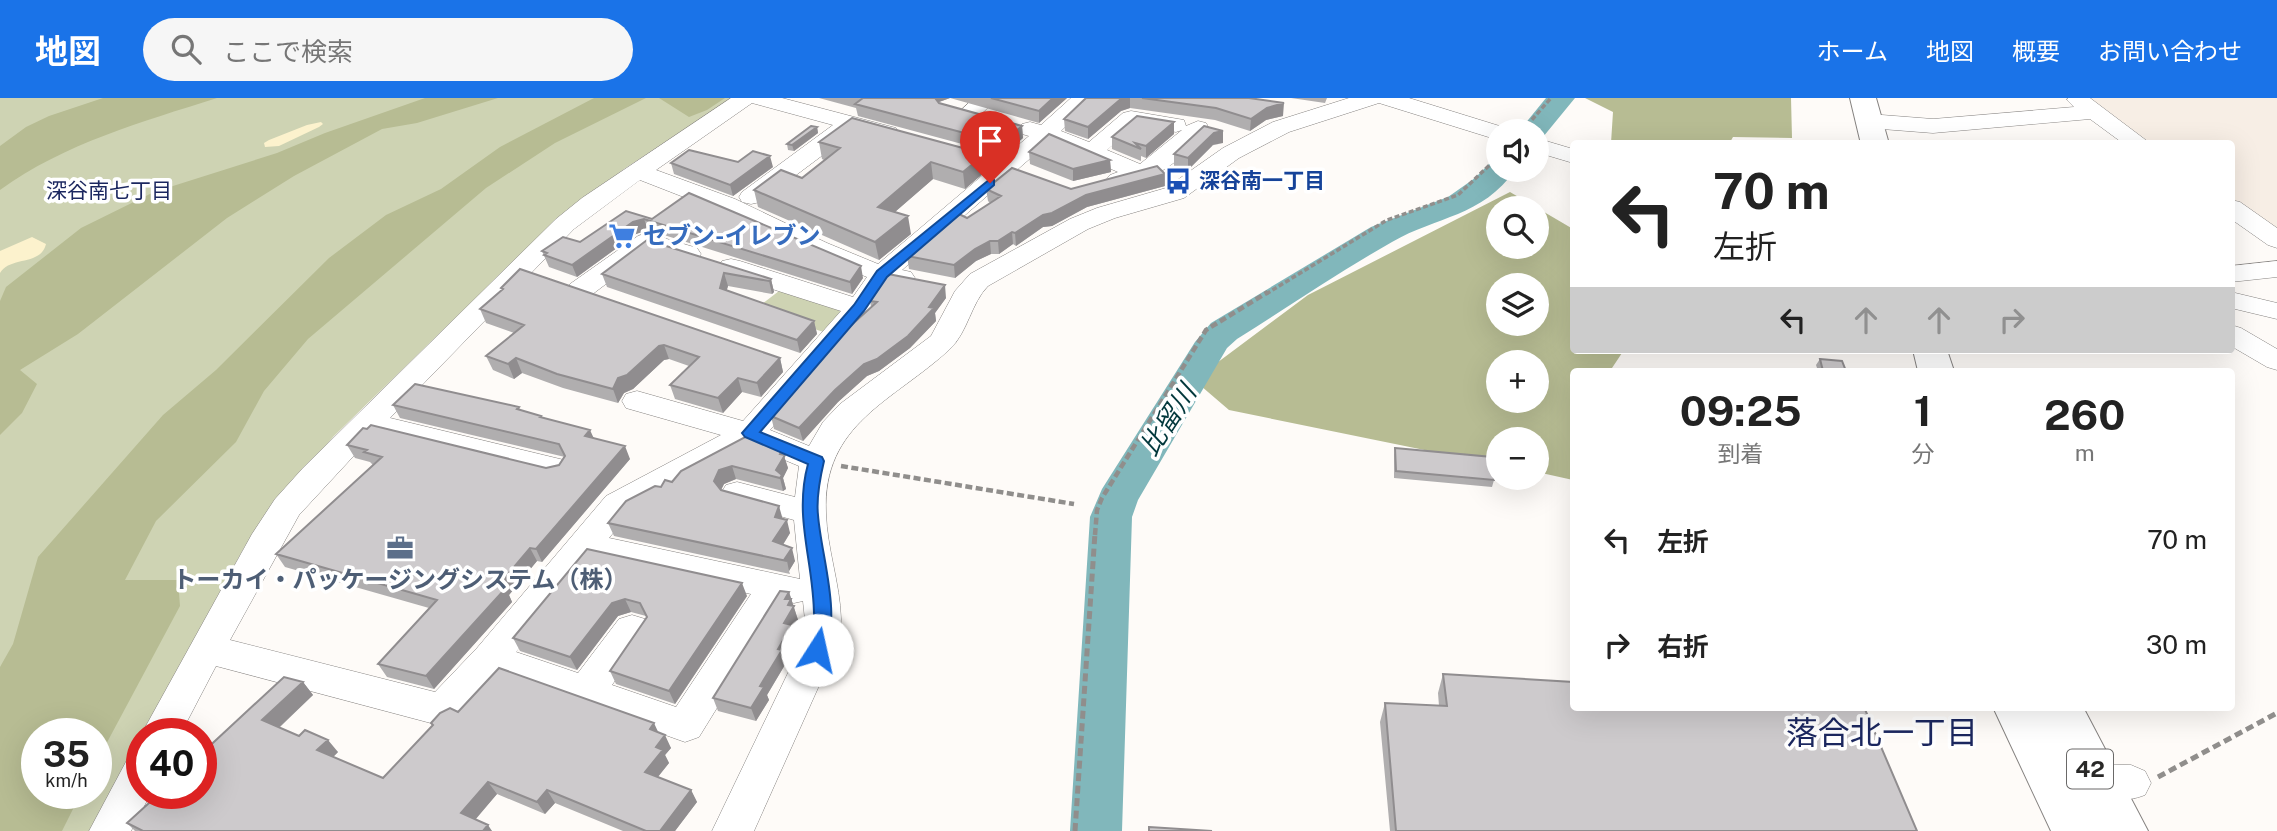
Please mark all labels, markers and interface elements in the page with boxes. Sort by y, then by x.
search box [143,18,633,81]
icon: search [167,30,205,68]
text: 地図 [35,32,101,70]
text: ここで検索 [223,36,353,67]
text: ホーム [1817,37,1888,65]
text: 地図 [1926,37,1974,65]
text: 概要 [2012,37,2060,65]
text: お問い合わせ [2098,37,2242,65]
pin [960,111,1020,183]
map controls [1486,119,1549,490]
button: sound [1486,119,1549,182]
icon: arrive [971,122,1009,160]
text: 70 m [1713,162,1830,220]
bus stop icon: 深谷南一丁目 [1163,166,1193,196]
place label: 深谷南一丁目 [1199,168,1325,193]
icon: left [1598,168,1689,259]
district label: 深谷南七丁目 [46,178,172,203]
button: search [1486,196,1549,259]
supermarket icon: セブン-イレブン [607,221,637,251]
place label: セブン-イレブン [643,221,820,249]
text: 左折 [1713,228,1777,265]
button: layers [1486,273,1549,336]
icon: left [1774,301,1812,339]
icon: ahead [1847,301,1885,339]
icon: ahead [1920,301,1958,339]
icon: right [1993,301,2031,339]
button: + [1486,350,1549,413]
water label: 比留川 [1133,376,1203,461]
text: 09:25 [1680,386,1802,435]
text: 1 [1914,386,1932,435]
text: 260 [2044,390,2125,439]
button: − [1486,427,1549,490]
text: m [2075,439,2095,466]
text: 到着 [1718,440,1764,467]
text: 分 [1911,440,1934,467]
icon: left [1598,521,1636,559]
text: 70 m [2147,524,2207,555]
text: 左折 [1657,526,1709,557]
office icon: トーカイ・パッケージングシステム（株） [385,533,415,563]
place label: トーカイ・パッケージングシステム（株） [173,565,627,593]
position arrow [780,613,854,687]
icon: right [1598,626,1636,664]
text: 30 m [2146,629,2207,660]
text: 右折 [1657,631,1709,662]
district label: 落合北一丁目 [1786,714,1978,751]
speed limit sign: 40 [126,718,217,809]
text: 35 [43,734,90,775]
road number: 42 [2067,750,2113,789]
text: km/h [45,770,88,791]

